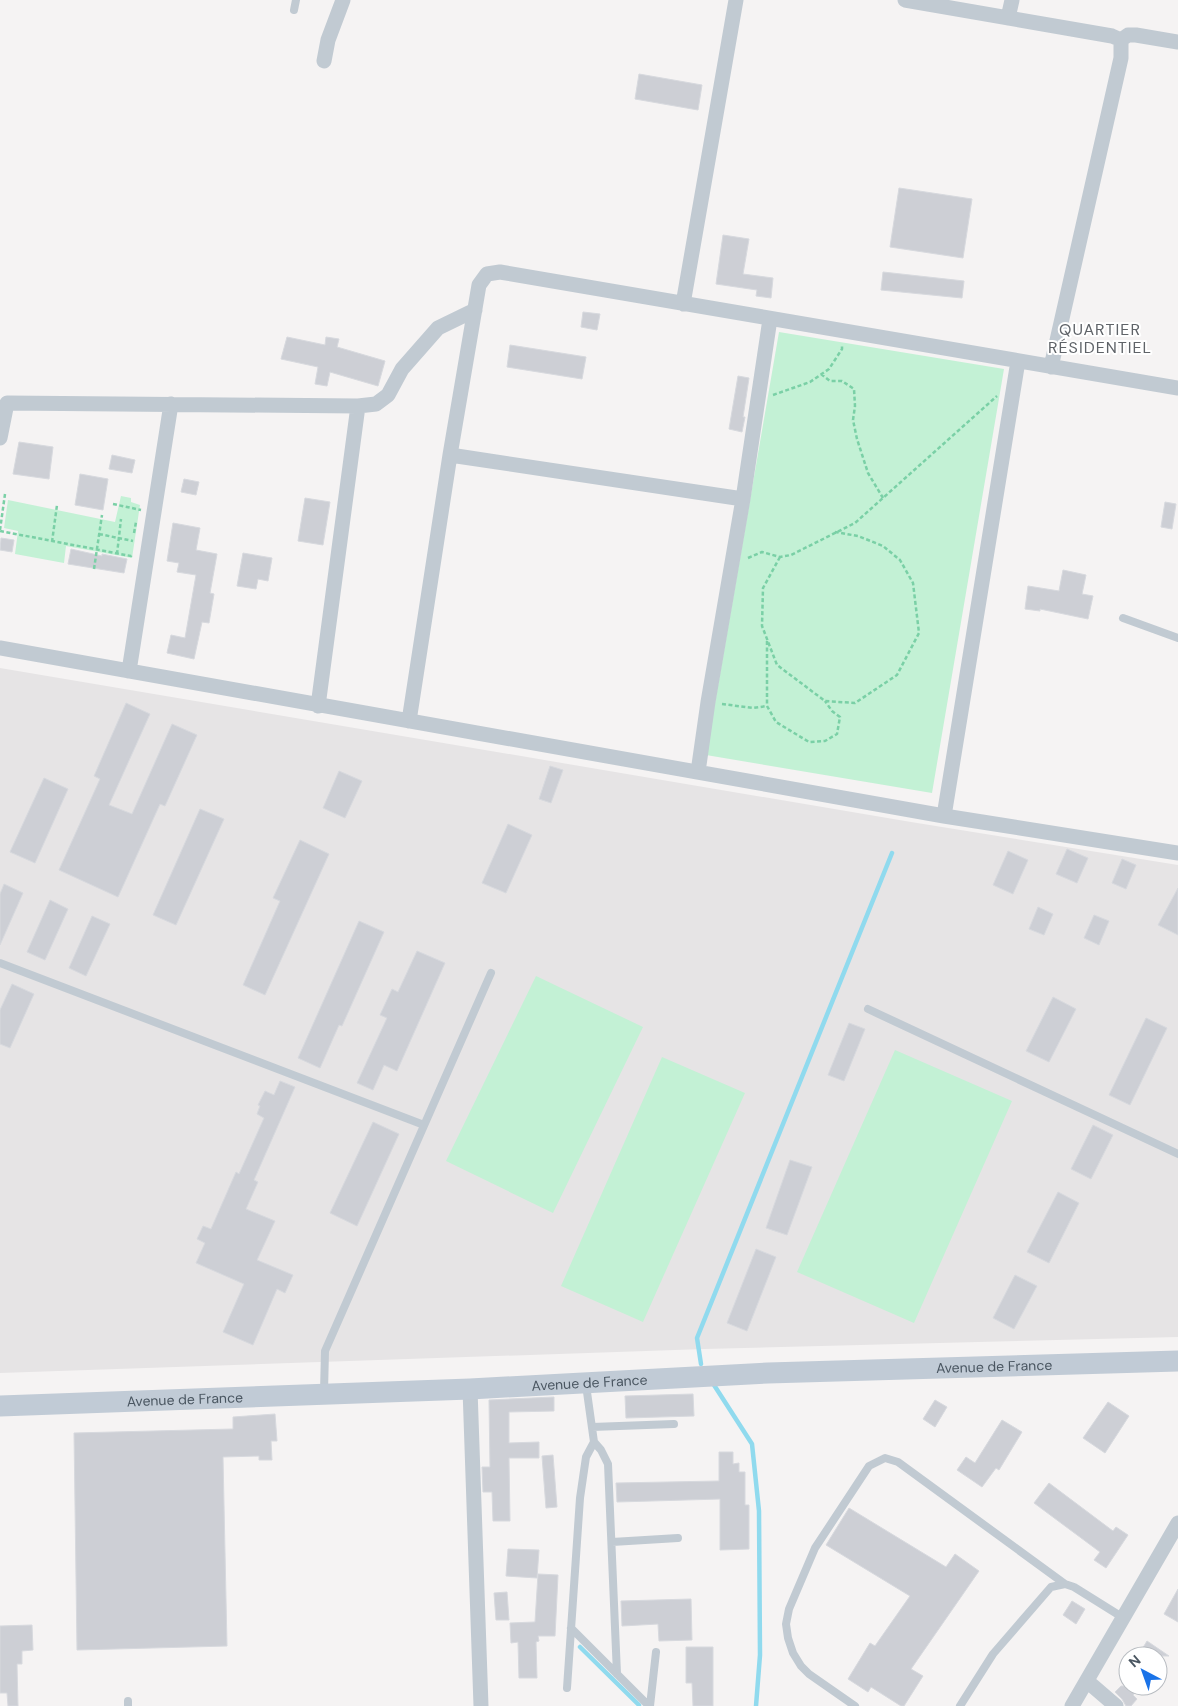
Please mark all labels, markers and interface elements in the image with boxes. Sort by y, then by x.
district label: QUARTIER RÉSIDENTIEL [1048,319,1152,358]
street label: Avenue de France [936,1356,1053,1377]
street label: Avenue de France [531,1370,648,1395]
street label: Avenue de France [127,1388,243,1410]
north arrow [1118,1646,1168,1696]
text: N [1125,1651,1144,1671]

